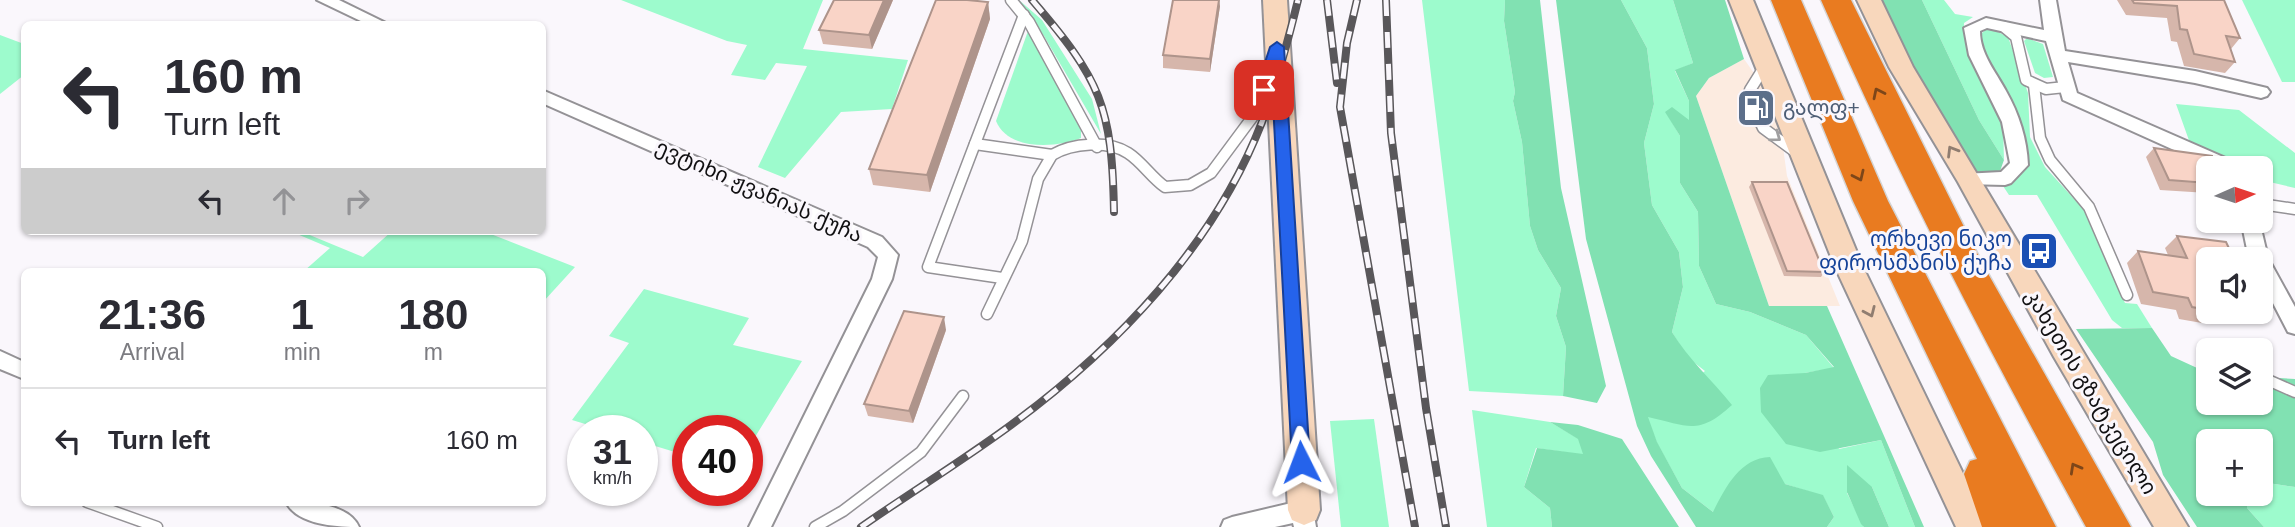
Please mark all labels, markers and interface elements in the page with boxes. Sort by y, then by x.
icon: left [49,49,140,140]
text: 160 m [164,49,303,103]
pin [1234,60,1294,120]
icon: arrive [1245,71,1283,109]
fuel station icon: გალფ+ [1735,87,1777,129]
one-way arrow [1872,88,1886,100]
place label: გალფ+ [1783,96,1860,121]
text: Turn left [164,106,280,142]
one-way arrow [1768,129,1781,142]
street label: ევტიხი ჟვანიას ქუჩა [652,135,866,247]
one-way arrow [1947,145,1960,158]
north arrow [2196,156,2273,233]
map controls [2196,156,2273,506]
one-way arrow [1851,169,1865,181]
icon: left [192,182,230,220]
icon: ahead [265,182,303,220]
icon: right [338,182,376,220]
place label: ორხევი ნიკო ფიროსმანის ქუჩა [1819,227,2012,275]
bus stop icon: ორხევი ნიკო ფიროსმანის ქუჩა [2018,230,2060,272]
button: sound [2196,247,2273,324]
street label: კახეთის გზატკეცილი [2019,285,2162,499]
text: 21:36 [99,291,206,338]
text: 1 [290,291,314,338]
text: 180 [398,291,468,338]
one-way arrow [1862,305,1876,317]
button: layers [2196,338,2273,415]
text: Arrival [120,339,185,365]
text: min [284,339,321,365]
text: m [424,339,443,365]
speed limit sign: 40 [672,415,763,506]
icon: left [49,422,87,460]
text: Turn left [108,425,210,455]
text: 160 m [446,425,518,455]
position arrow [1264,425,1338,499]
button: + [2196,429,2273,506]
text: 31 [593,432,632,471]
one-way arrow [2070,462,2083,475]
text: km/h [593,468,632,488]

